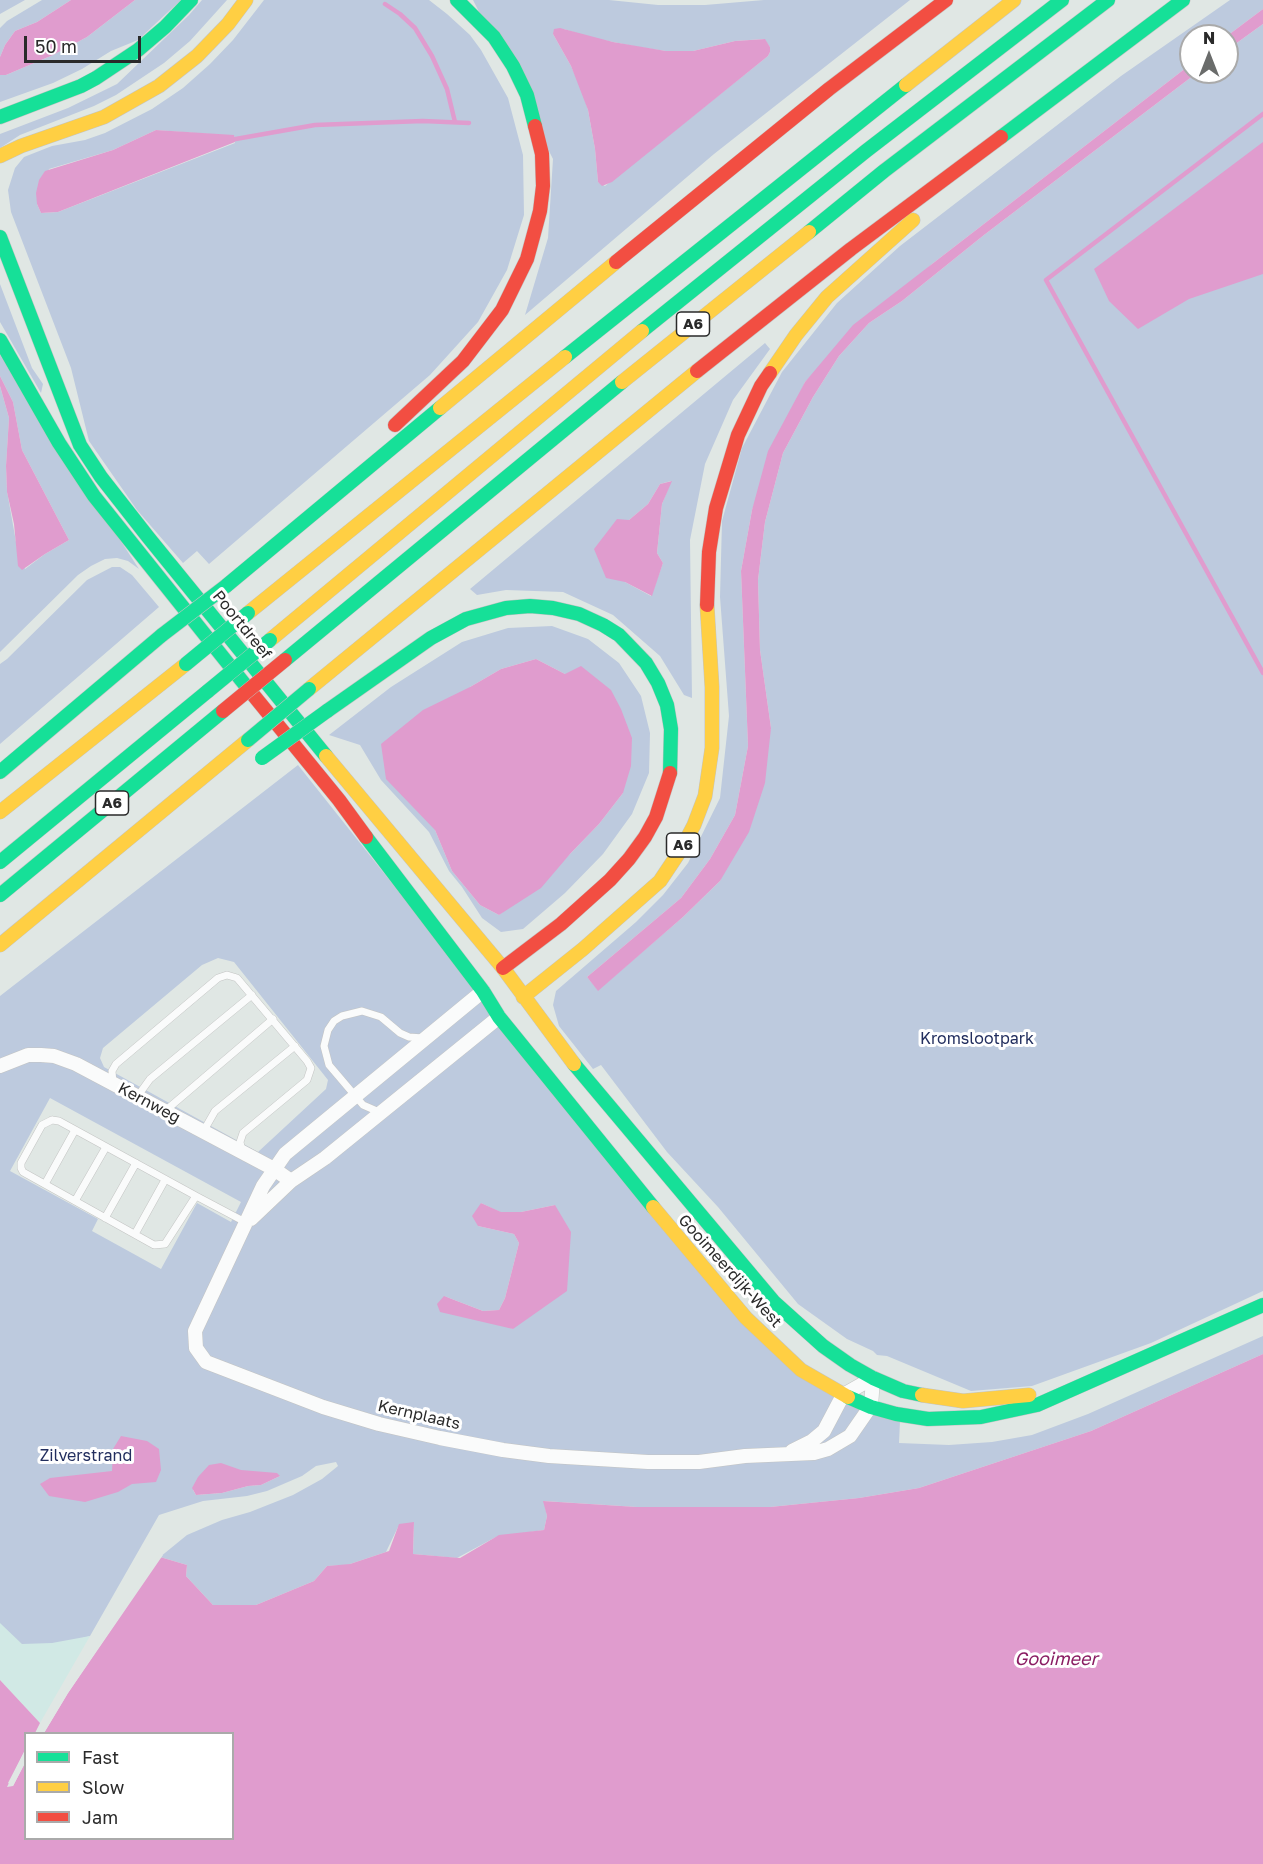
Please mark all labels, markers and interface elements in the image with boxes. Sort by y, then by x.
scale bar [27,24,144,62]
north arrow [1179,24,1239,84]
text: N [1203,28,1215,48]
text: 50 m [35,35,77,57]
road number: A6 [676,312,710,336]
street label: Poortdreef [209,587,275,663]
road number: A6 [96,791,128,815]
road number: A6 [666,833,700,857]
park label: Kromslootpark [920,1029,1034,1049]
street label: Kernweg [115,1079,183,1127]
street label: Gooimeerdijk-West [674,1211,786,1331]
street label: Kernplaats [376,1396,462,1434]
park label: Zilverstrand [40,1446,132,1466]
water label: Gooimeer [1015,1648,1097,1670]
legend [24,1732,234,1840]
text: Fast [82,1746,119,1768]
text: Slow [82,1776,124,1798]
text: Jam [82,1806,118,1828]

